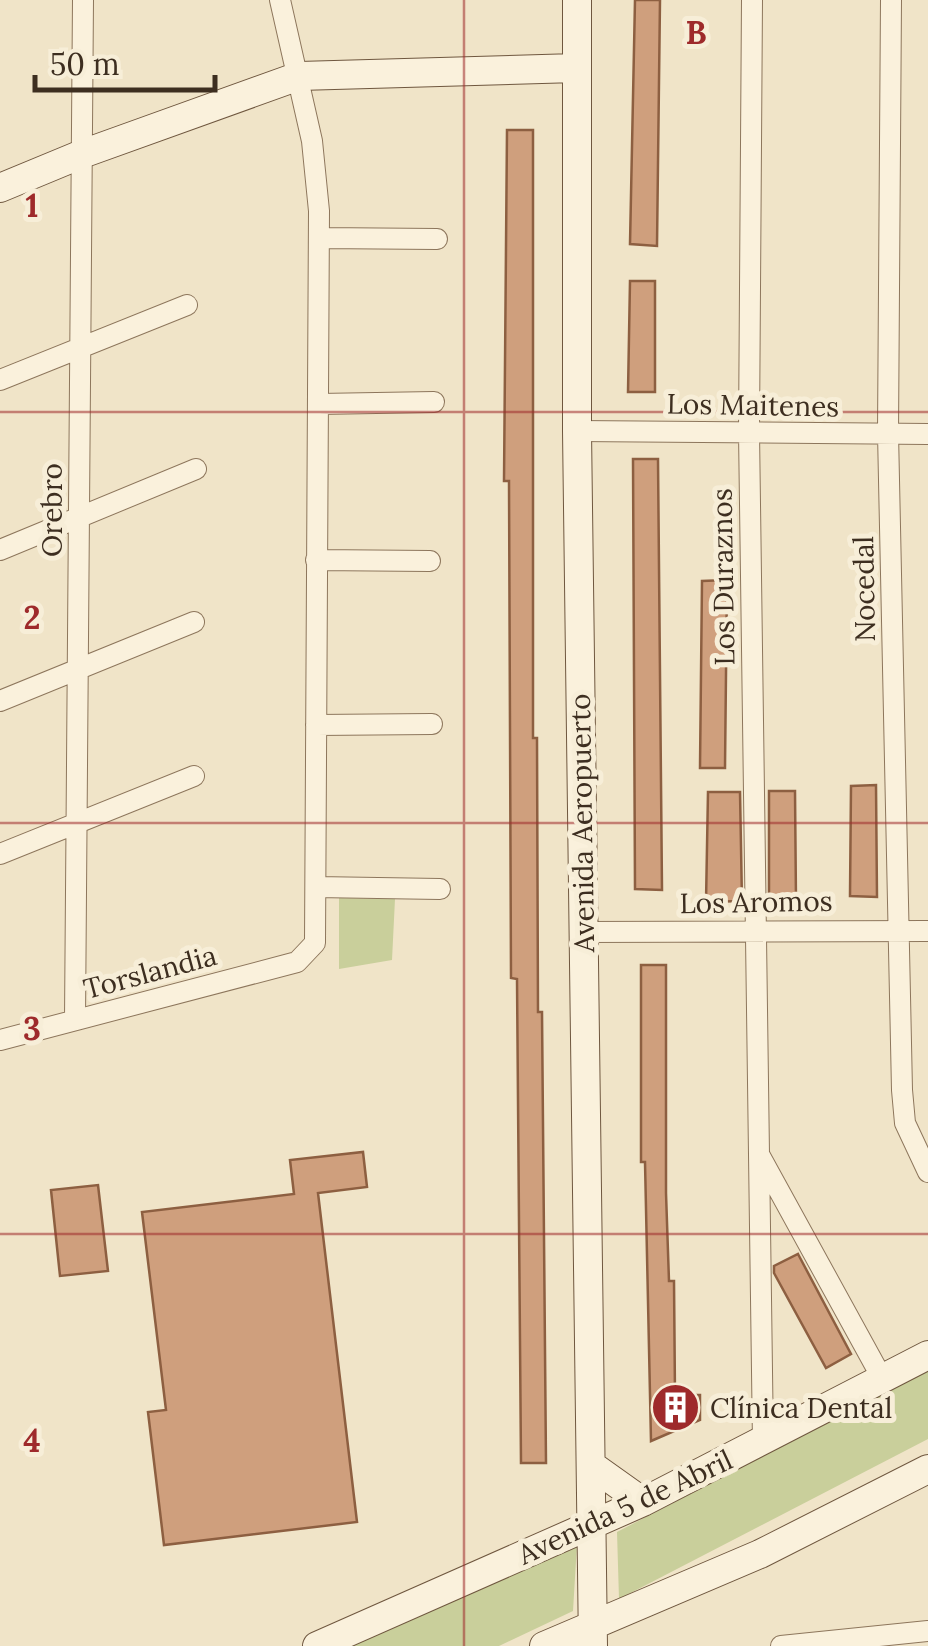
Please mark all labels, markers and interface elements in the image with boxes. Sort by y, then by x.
text: B [685,12,707,53]
scale bar [35,30,215,92]
text: 50 m [50,45,120,83]
text: 1 [26,185,39,226]
street label: Los Maitenes [666,385,840,425]
street label: Orebro [34,463,70,557]
street label: Los Duraznos [703,488,743,666]
street label: Nocedal [845,536,883,642]
text: 2 [23,597,41,638]
street label: Avenida Aeropuerto [562,693,602,954]
street label: Los Aromos [679,883,833,921]
street label: Torslandia [80,937,220,1007]
text: 3 [23,1008,41,1049]
building icon: Clínica Dental [649,1382,701,1434]
place label: Clínica Dental [710,1390,892,1426]
text: 4 [23,1420,41,1461]
street label: Avenida 5 de Abril [511,1441,738,1573]

